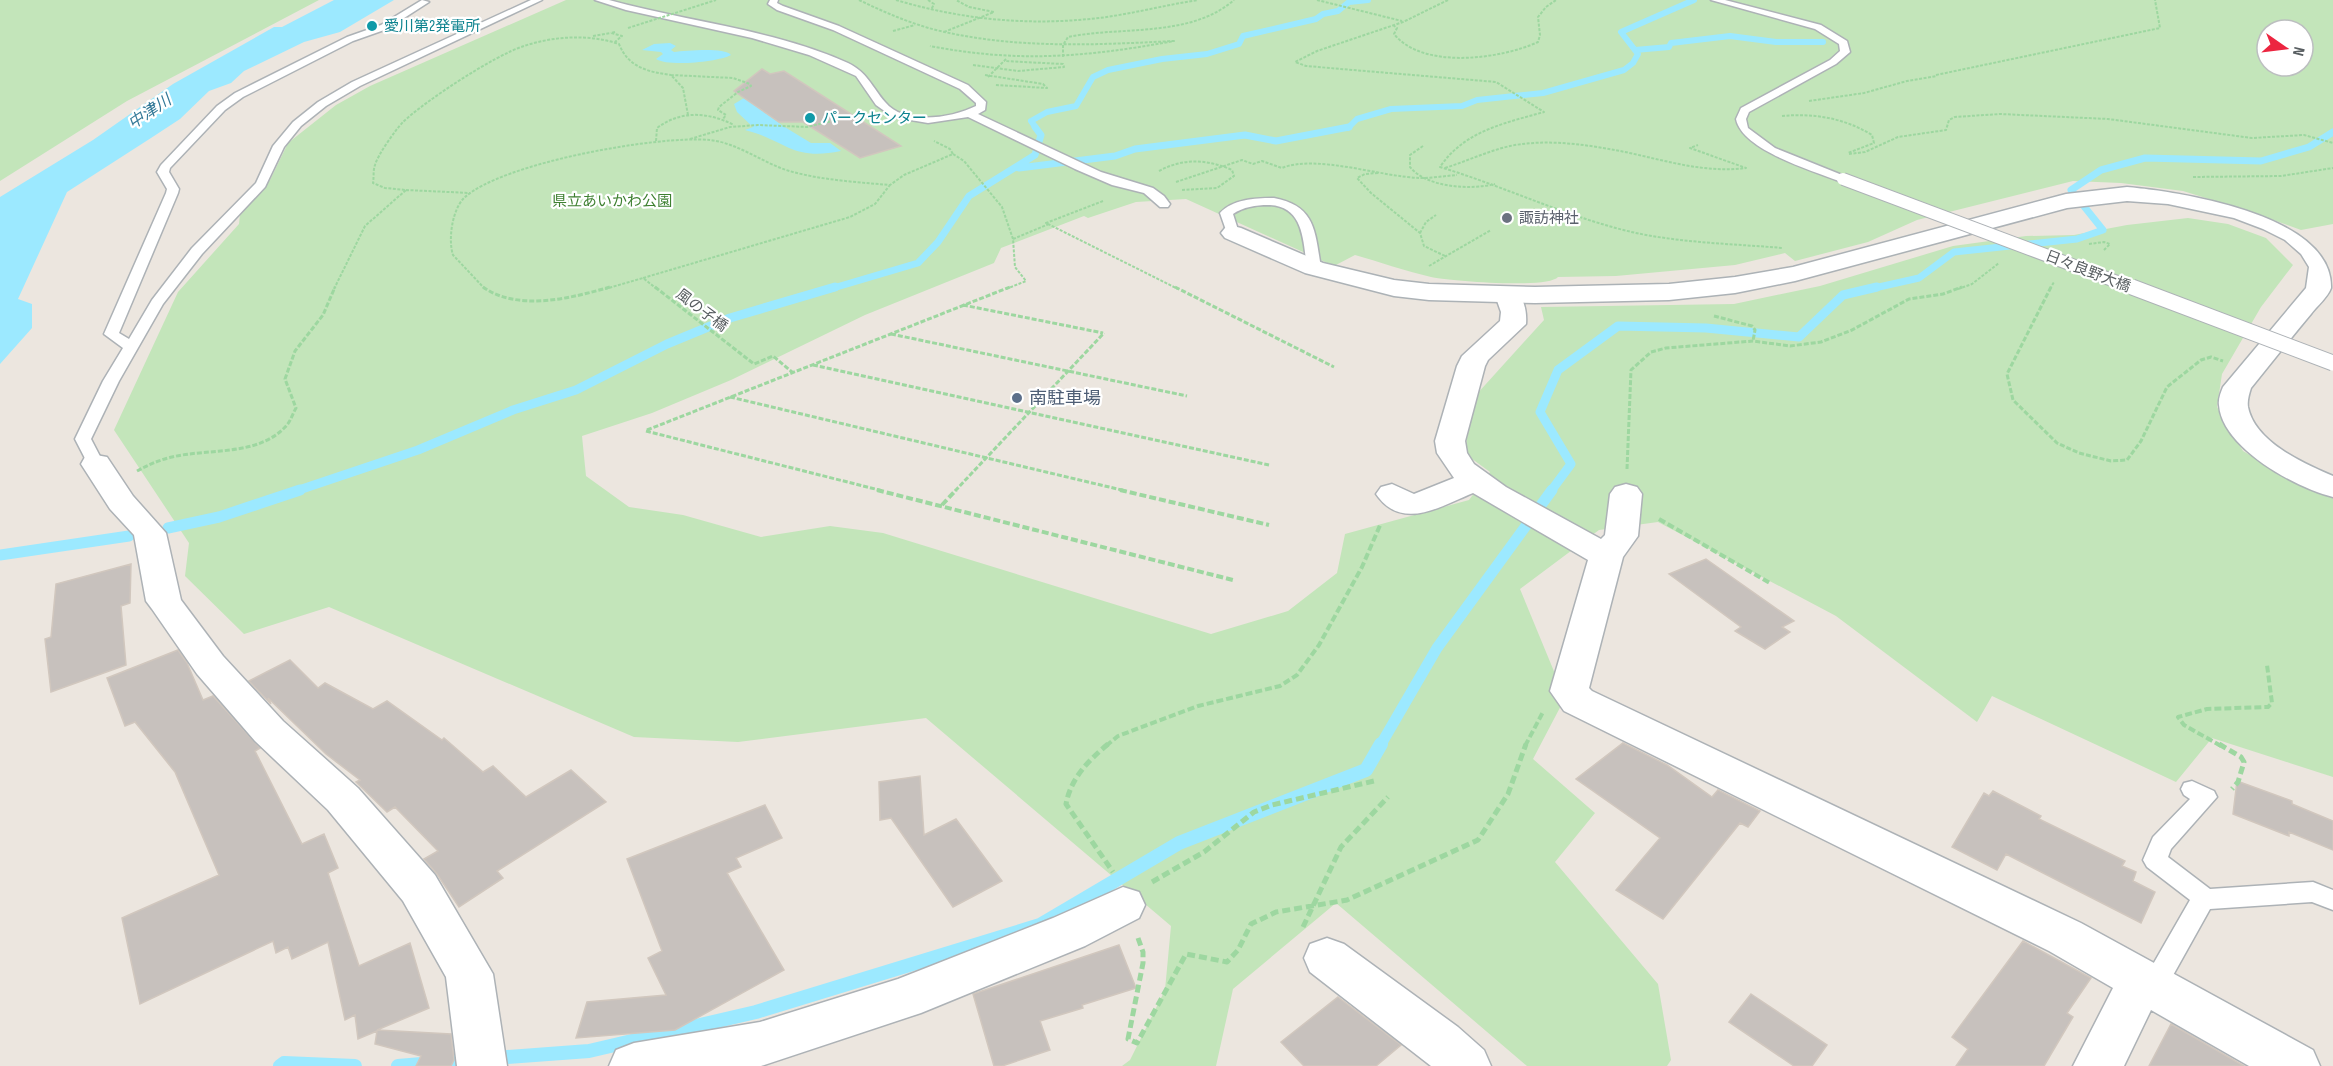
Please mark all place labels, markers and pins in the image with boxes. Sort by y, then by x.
place label: 愛川第2発電所 [384,17,480,36]
marker: 愛川第2発電所 [365,19,379,33]
place label: パークセンター [822,109,927,128]
marker: パークセンター [803,111,817,125]
place label: 諏訪神社 [1519,209,1579,228]
marker: 諏訪神社 [1500,211,1514,225]
place label: 南駐車場 [1029,388,1101,409]
marker: 南駐車場 [1010,391,1024,405]

